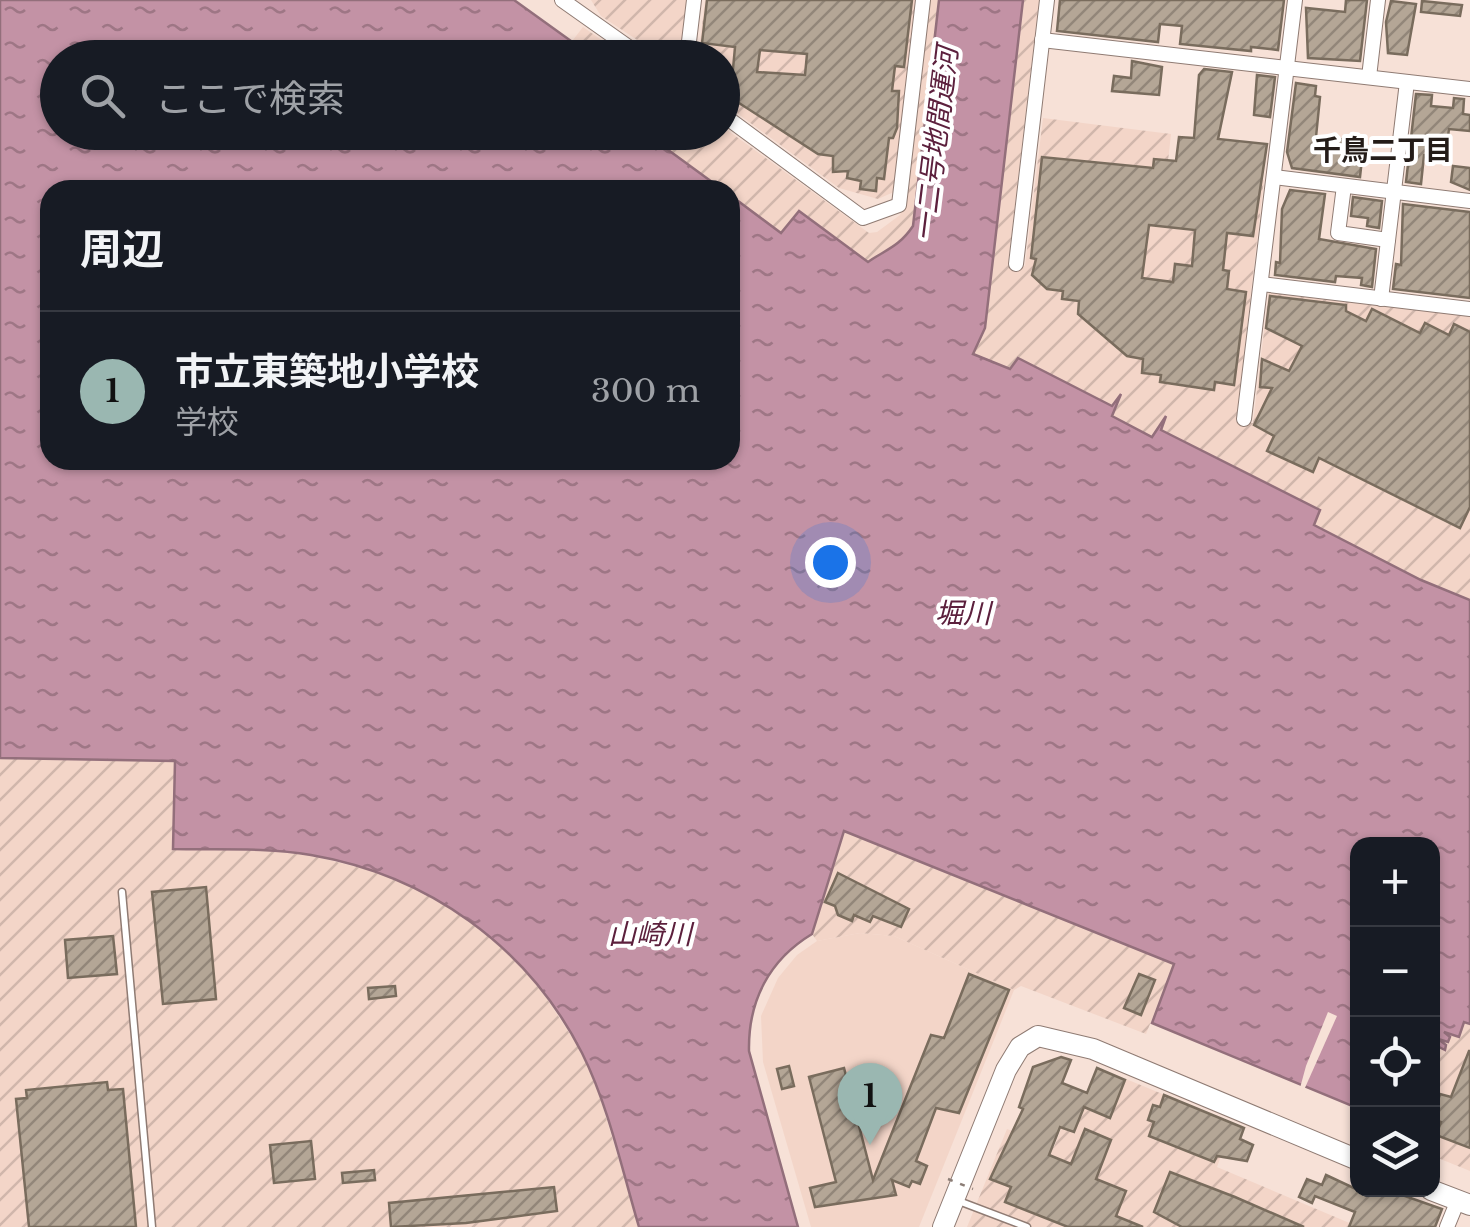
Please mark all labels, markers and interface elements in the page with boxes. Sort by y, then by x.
search box [40,40,740,150]
water label: 一二号地間運河 [907,40,966,243]
icon: search [75,68,130,123]
text: ここで検索 [155,75,345,122]
district label: 千鳥二丁目 [1313,133,1453,168]
text: 周辺 [80,223,164,275]
text: 市立東築地小学校 [175,348,479,395]
text: 1 [106,371,119,411]
text: 300 m [591,371,700,411]
text: 学校 [175,402,239,442]
your location [805,537,856,588]
water label: 堀川 [935,596,994,631]
map controls [1350,837,1440,1197]
button: + [1350,837,1440,927]
water label: 山崎川 [608,917,695,952]
button: − [1350,927,1440,1017]
button: locate [1350,1017,1440,1107]
pin: 1 [838,1062,902,1145]
button: layers [1350,1107,1440,1197]

